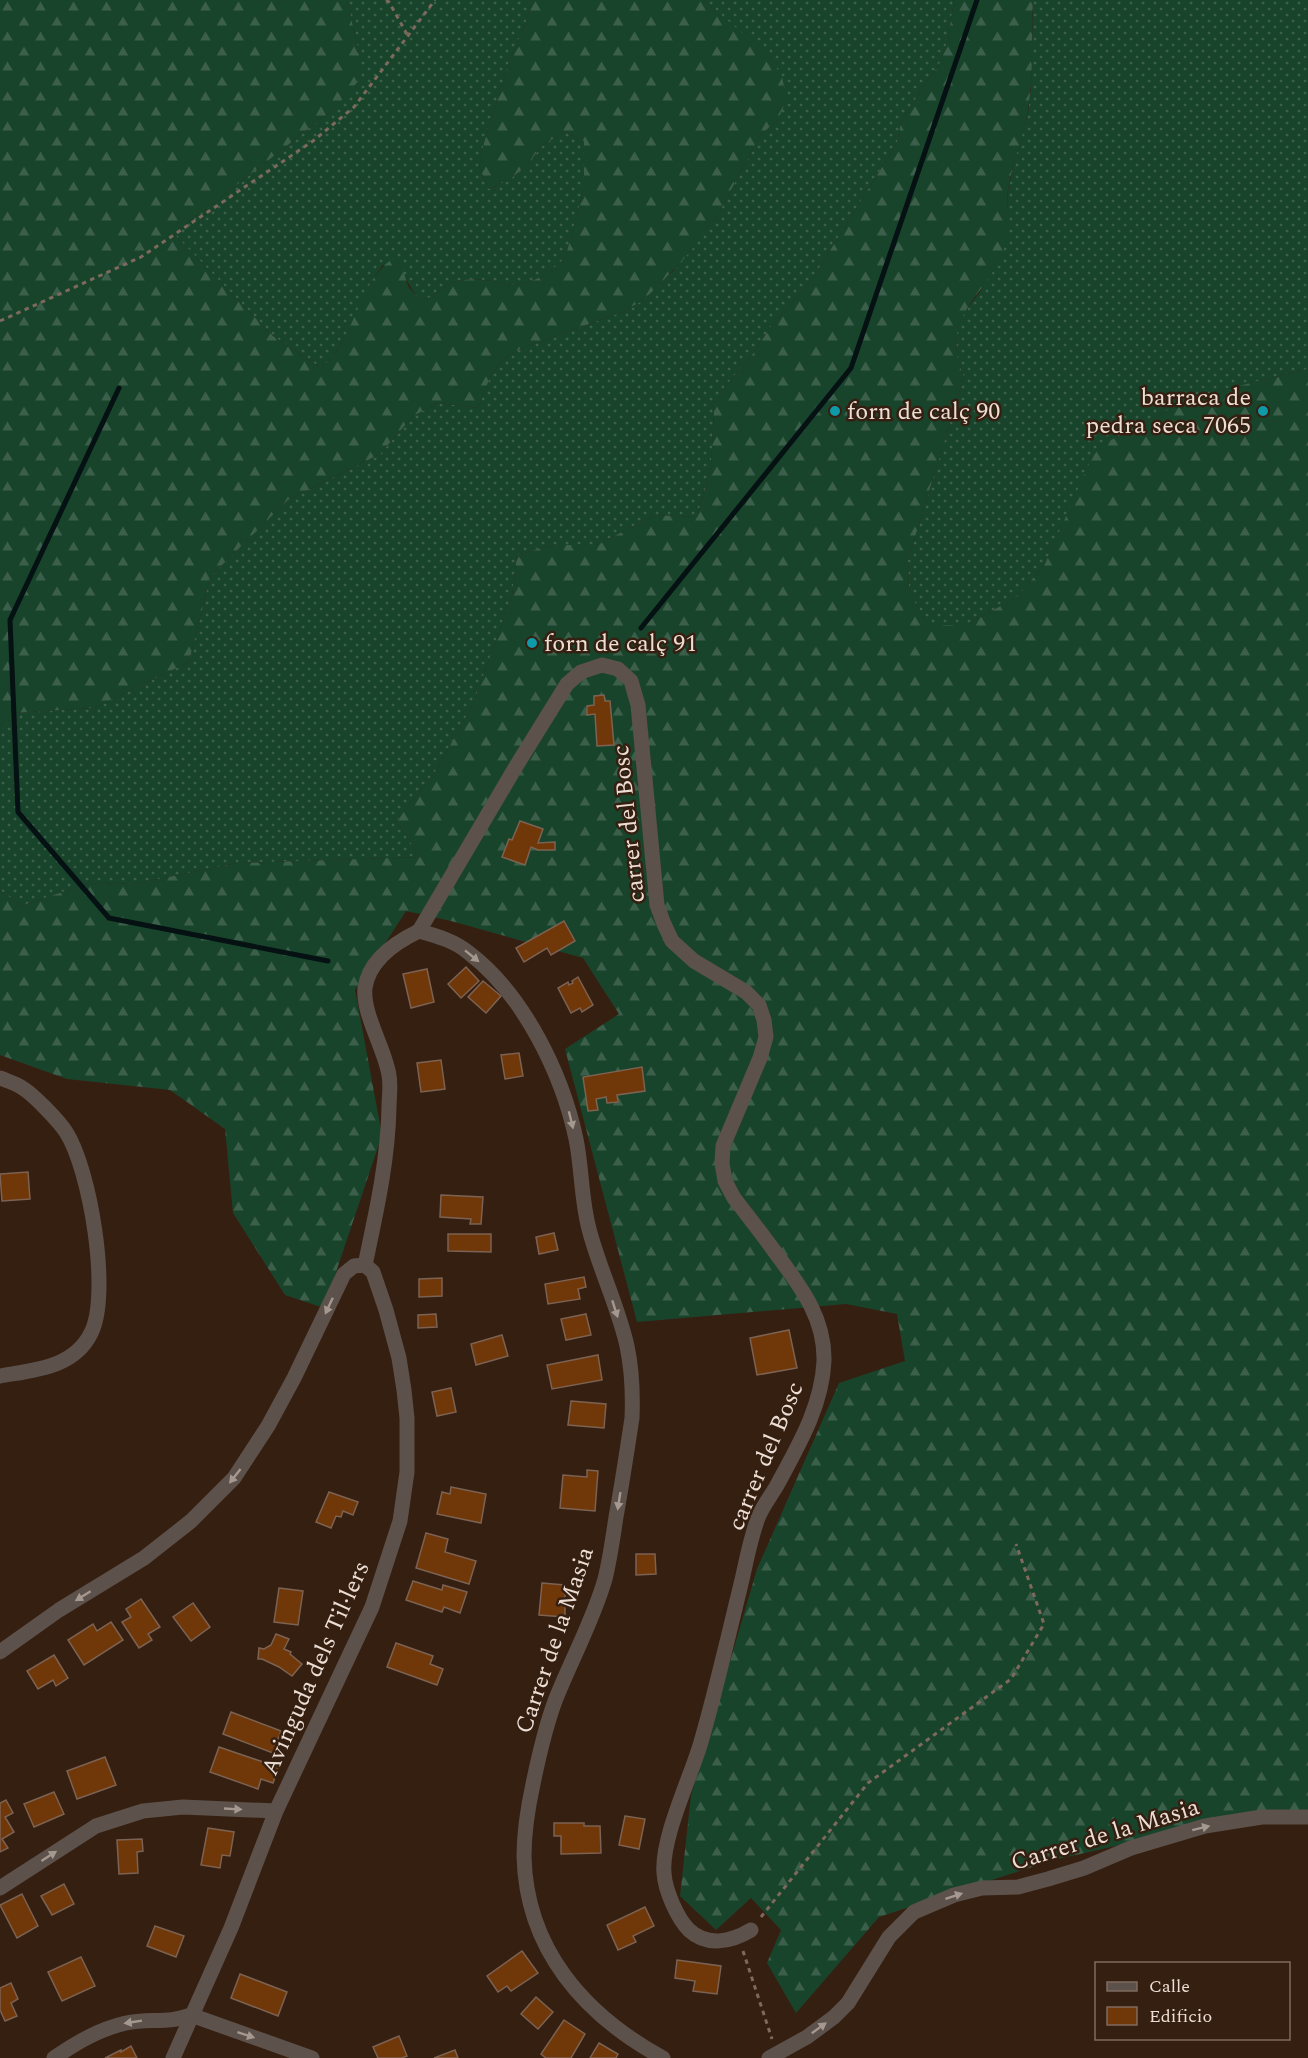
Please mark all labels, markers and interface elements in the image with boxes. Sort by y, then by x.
place label: barraca de pedra seca 7065 [1086,380,1251,444]
place label: forn de calç 90 [847,394,1000,430]
marker: forn de calç 90 [828,404,842,418]
marker: barraca de pedra seca 7065 [1256,404,1270,418]
place label: forn de calç 91 [544,626,697,662]
marker: forn de calç 91 [525,636,539,650]
street label: carrer del Bosc [603,743,655,905]
one-way arrow [464,949,480,962]
one-way arrow [567,1110,577,1129]
one-way arrow [325,1297,334,1314]
one-way arrow [611,1300,621,1318]
street label: carrer del Bosc [718,1376,813,1536]
one-way arrow [228,1468,241,1484]
one-way arrow [614,1491,623,1510]
street label: Carrer de la Masia [506,1542,604,1739]
street label: Avinguda dels Til·lers [252,1555,379,1781]
one-way arrow [74,1590,91,1601]
street label: Carrer de la Masia [1007,1789,1204,1881]
one-way arrow [223,1804,242,1814]
one-way arrow [1192,1822,1210,1832]
one-way arrow [41,1851,57,1862]
one-way arrow [945,1890,963,1900]
legend [1095,1962,1290,2040]
text: Calle [1149,1973,1190,2000]
text: Edificio [1149,2003,1212,2030]
one-way arrow [124,2018,143,2027]
one-way arrow [811,2023,826,2035]
one-way arrow [237,2031,255,2040]

